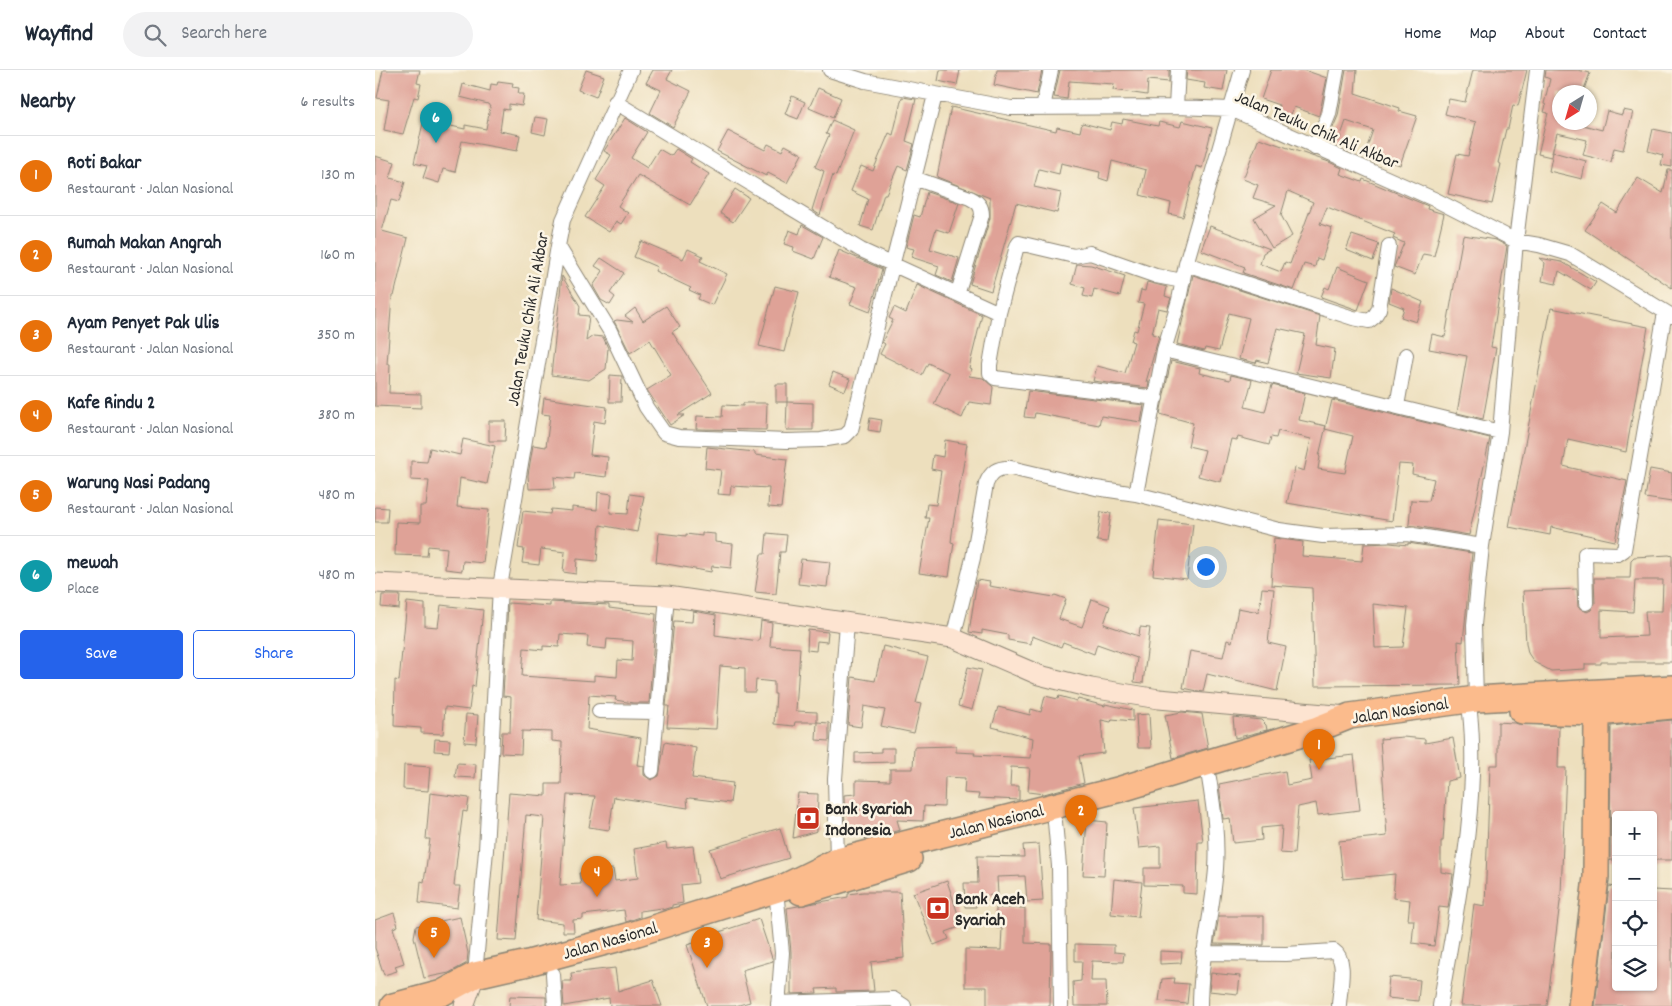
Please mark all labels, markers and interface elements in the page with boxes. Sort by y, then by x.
search box [123,12,473,57]
text: Wayfind [25,18,93,52]
icon: search [141,21,169,49]
text: Search here [181,21,267,48]
text: Home [1404,22,1441,47]
text: Map [1469,22,1497,47]
text: About [1525,22,1565,47]
text: Contact [1593,22,1647,47]
street label: Jalan Teuku Chik Ali Akbar [1230,85,1402,177]
north arrow [1552,85,1597,130]
text: Nearby [20,88,75,118]
text: 6 results [300,91,355,114]
pin: 6 [420,102,452,143]
text: Roti Bakar [67,151,141,178]
text: 1 [34,164,38,187]
text: 130 m [321,164,355,187]
text: Restaurant · Jalan Nasional [67,178,233,201]
street label: Jalan Teuku Chik Ali Akbar [502,230,557,408]
text: Rumah Makan Angrah [67,231,221,258]
text: 2 [33,244,40,267]
text: 160 m [320,244,355,267]
text: Restaurant · Jalan Nasional [67,258,233,281]
text: Ayam Penyet Pak Ulis [67,311,219,338]
text: 3 [32,324,40,347]
text: 350 m [317,324,355,347]
text: Restaurant · Jalan Nasional [67,338,233,361]
text: Kafe Rindu 2 [67,391,155,418]
text: 4 [33,404,39,427]
text: 380 m [318,404,355,427]
text: Restaurant · Jalan Nasional [67,418,233,441]
text: Warung Nasi Padang [67,471,210,498]
text: 5 [32,484,40,507]
text: 480 m [319,484,355,507]
text: Restaurant · Jalan Nasional [67,498,233,521]
text: mewah [67,551,118,578]
your location [1193,554,1219,580]
text: 6 [32,564,40,587]
text: 480 m [319,564,355,587]
text: Place [67,578,99,601]
button: Save [20,630,183,679]
button: Share [193,630,355,679]
street label: Jalan Nasional [1350,692,1451,732]
pin: 1 [1303,729,1335,770]
pin: 2 [1065,795,1097,836]
place label: Bank Syariah Indonesia [825,798,912,844]
street label: Jalan Nasional [946,799,1048,847]
bank icon: Bank Syariah Indonesia [795,805,821,831]
map controls [1612,811,1657,991]
button: + [1612,811,1657,856]
pin: 4 [581,856,613,897]
button: − [1612,856,1657,901]
place label: Bank Aceh Syariah [955,888,1025,934]
bank icon: Bank Aceh Syariah [925,895,951,921]
button: locate [1612,901,1657,946]
pin: 5 [418,917,450,958]
street label: Jalan Nasional [560,917,662,968]
pin: 3 [691,927,723,968]
button: layers [1612,946,1657,991]

